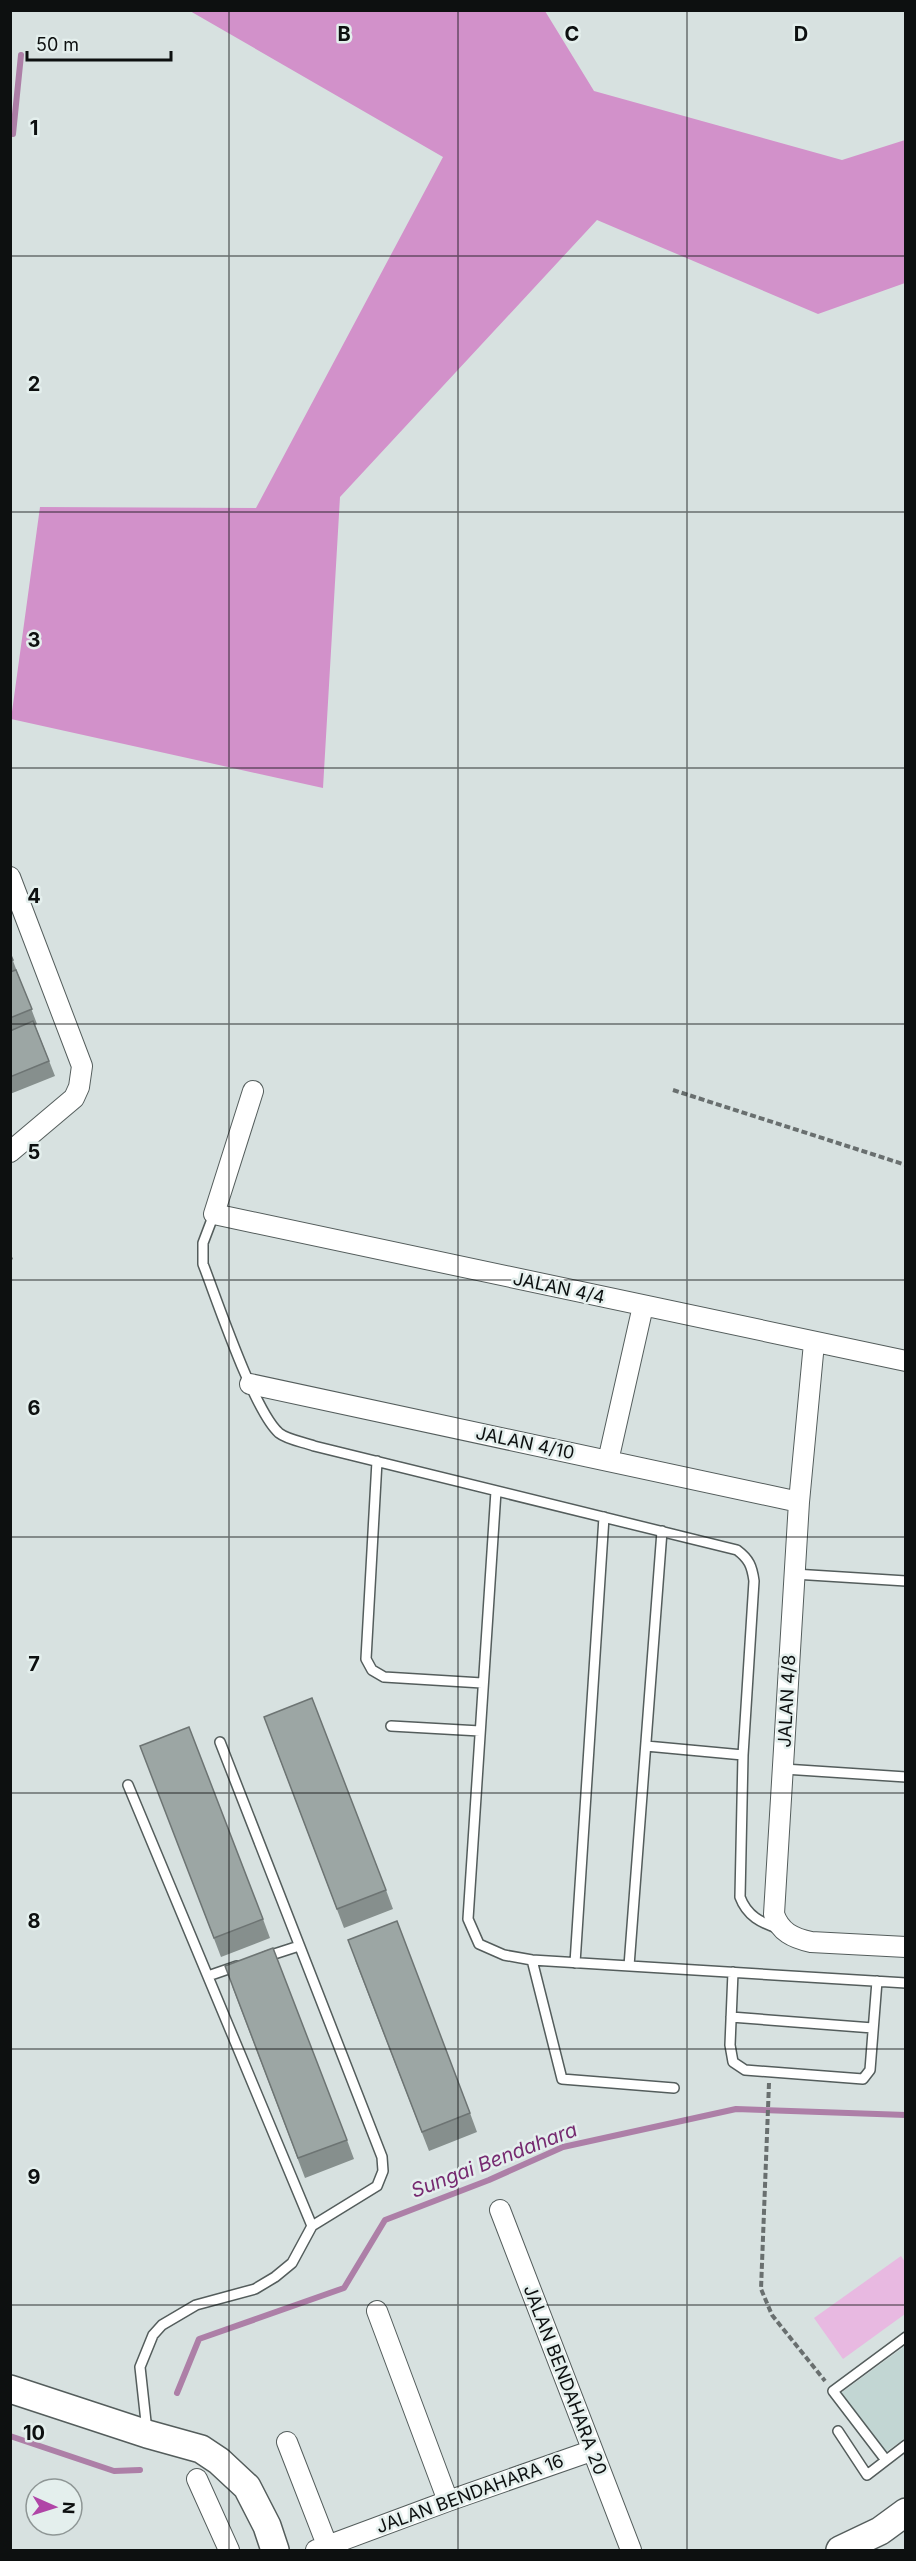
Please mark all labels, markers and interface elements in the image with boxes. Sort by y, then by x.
text: B [337,22,351,46]
text: C [565,22,579,46]
text: D [794,22,808,46]
scale bar [27,24,171,62]
text: 50 m [36,34,79,55]
text: 1 [30,116,38,140]
text: 2 [28,372,40,396]
text: 3 [28,628,40,652]
text: 4 [27,884,41,908]
text: 5 [28,1140,40,1164]
street label: JALAN 4/4 [511,1268,607,1307]
text: 6 [28,1396,41,1420]
street label: JALAN 4/10 [474,1422,576,1463]
text: 7 [28,1652,40,1676]
street label: JALAN 4/8 [774,1654,799,1748]
text: 8 [27,1909,41,1933]
water label: Sungai Bendahara [408,2117,580,2203]
text: 9 [28,2165,41,2189]
street label: JALAN BENDAHARA 20 [520,2282,611,2478]
text: 10 [23,2421,45,2445]
street label: JALAN BENDAHARA 16 [373,2450,566,2537]
north arrow [24,2477,84,2537]
text: N [59,2501,79,2514]

